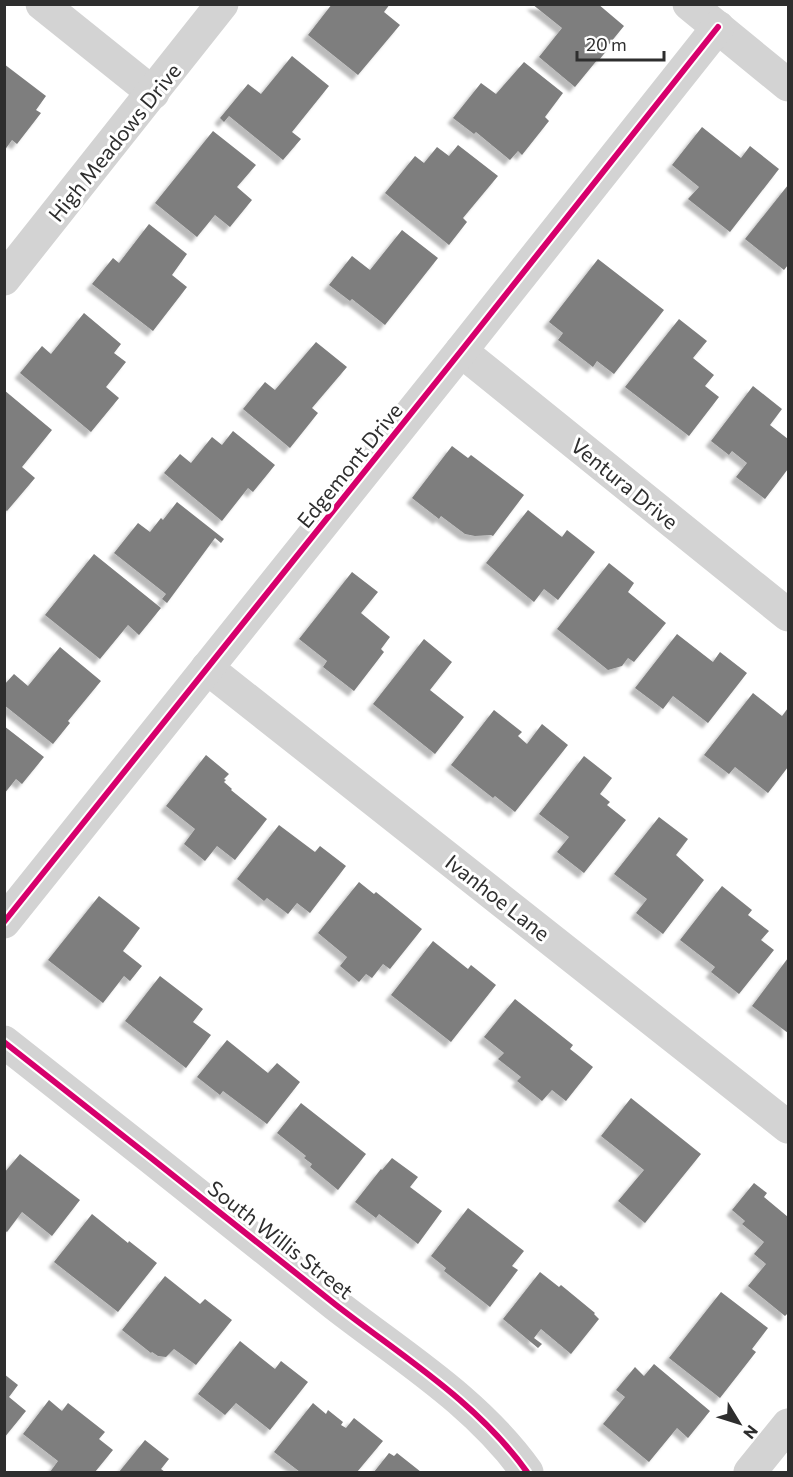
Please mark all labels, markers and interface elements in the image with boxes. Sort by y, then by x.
scale bar [577,24,664,62]
text: 20 m [586,33,627,55]
street label: High Meadows Drive [43,58,185,226]
street label: Edgemont Drive [291,398,407,532]
street label: Ventura Drive [566,432,684,534]
street label: Ivanhoe Lane [441,849,555,945]
street label: South Willis Street [204,1175,358,1303]
north arrow [709,1393,769,1453]
text: N [740,1422,762,1443]

